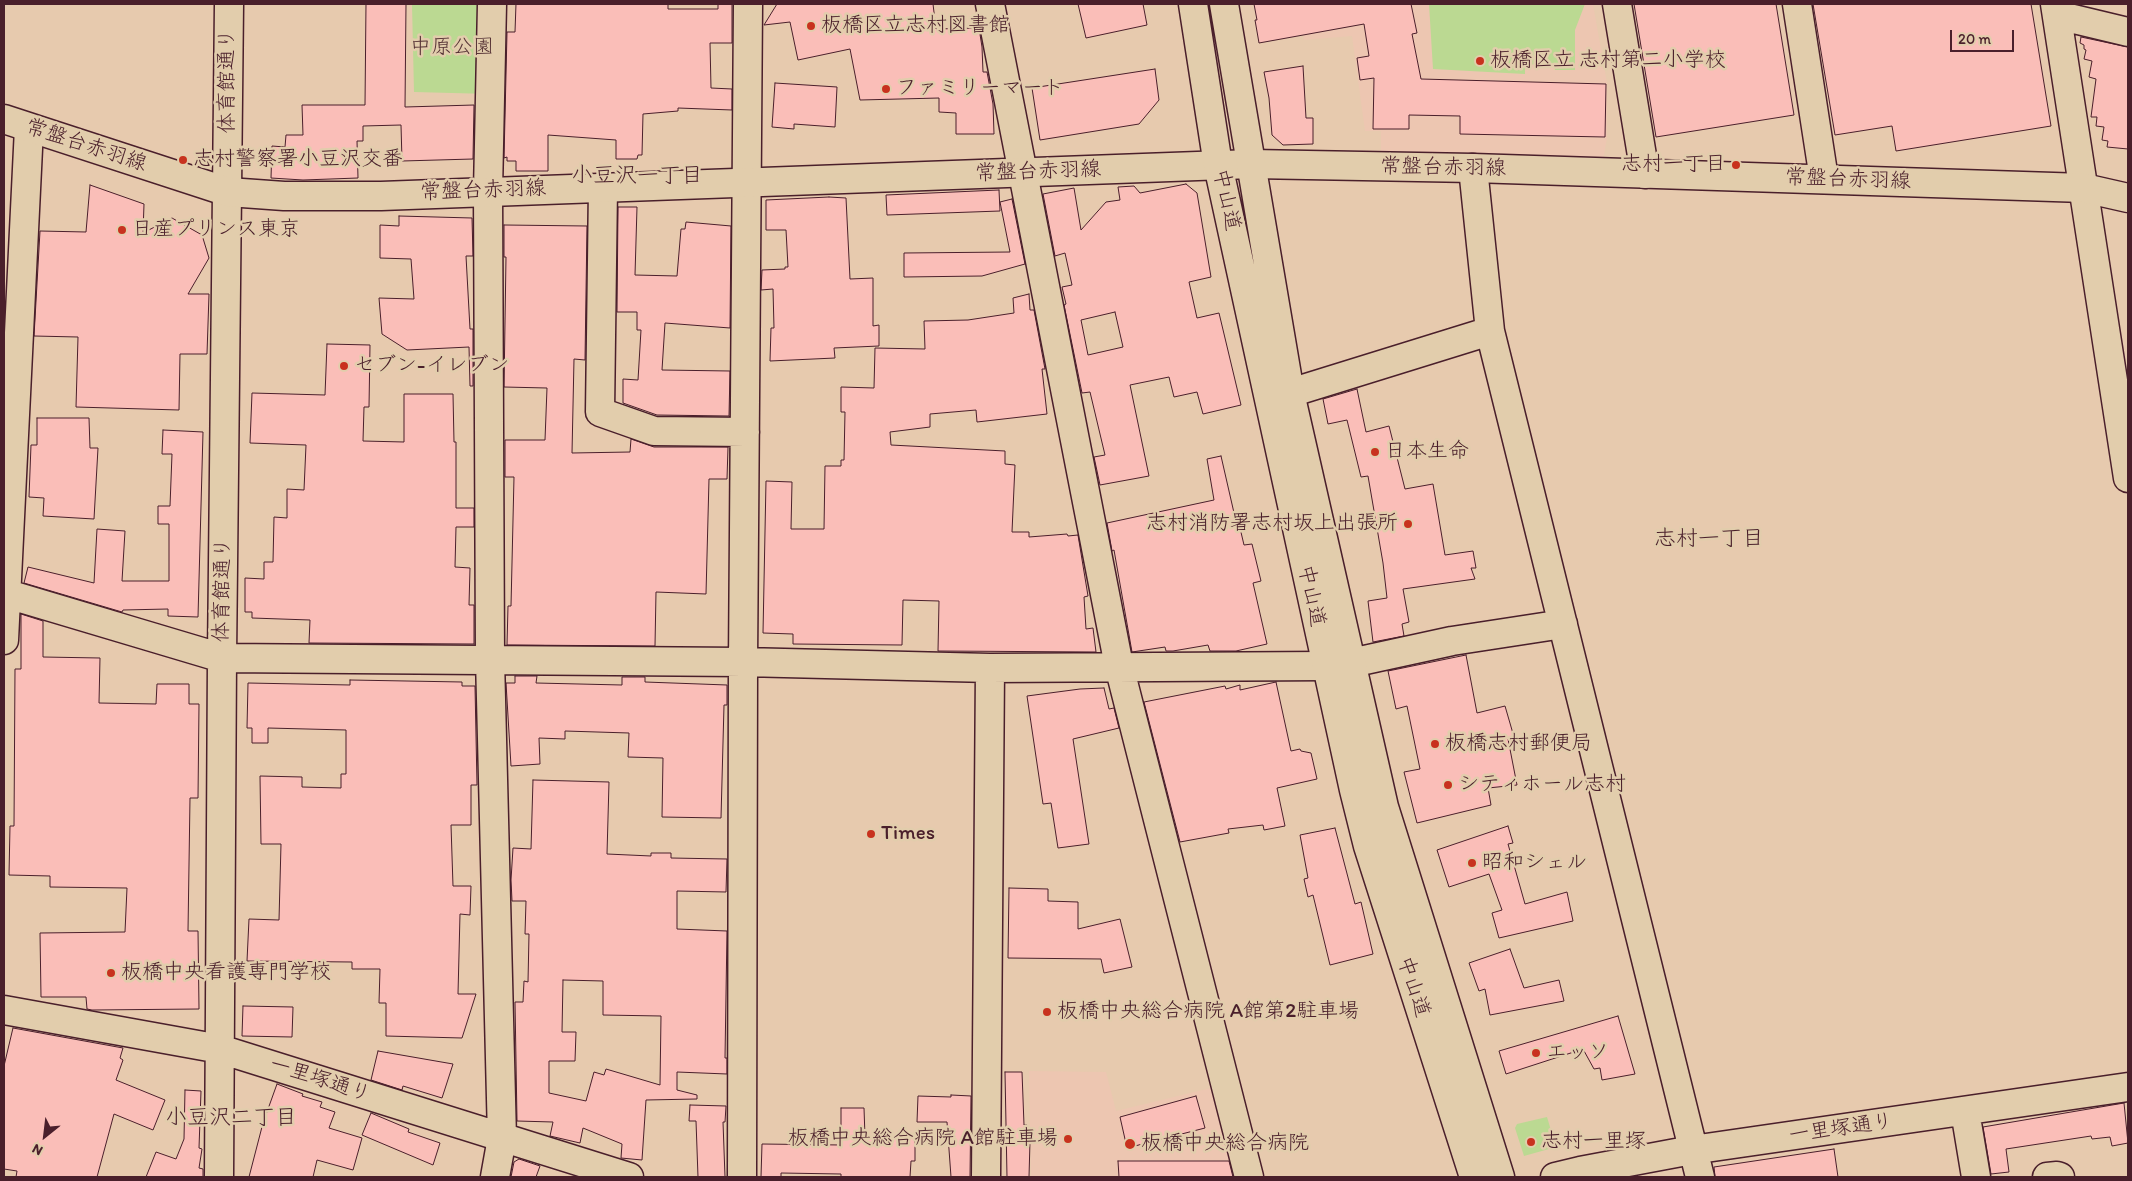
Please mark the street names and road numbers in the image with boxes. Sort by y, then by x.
street label: 体育館通り [215,29,241,133]
street label: 常盤台赤羽線 [22,115,150,177]
street label: 常盤台赤羽線 [1380,154,1506,182]
street label: 常盤台赤羽線 [975,157,1101,187]
street label: 常盤台赤羽線 [1785,165,1911,195]
street label: 中山道 [1207,167,1245,233]
street label: 常盤台赤羽線 [420,176,546,206]
street label: 体育館通り [209,537,237,643]
street label: 中山道 [1292,563,1330,629]
street label: 中山道 [1391,953,1435,1021]
street label: 一里塚通り [266,1052,374,1108]
street label: 一里塚通り [1787,1109,1895,1149]

